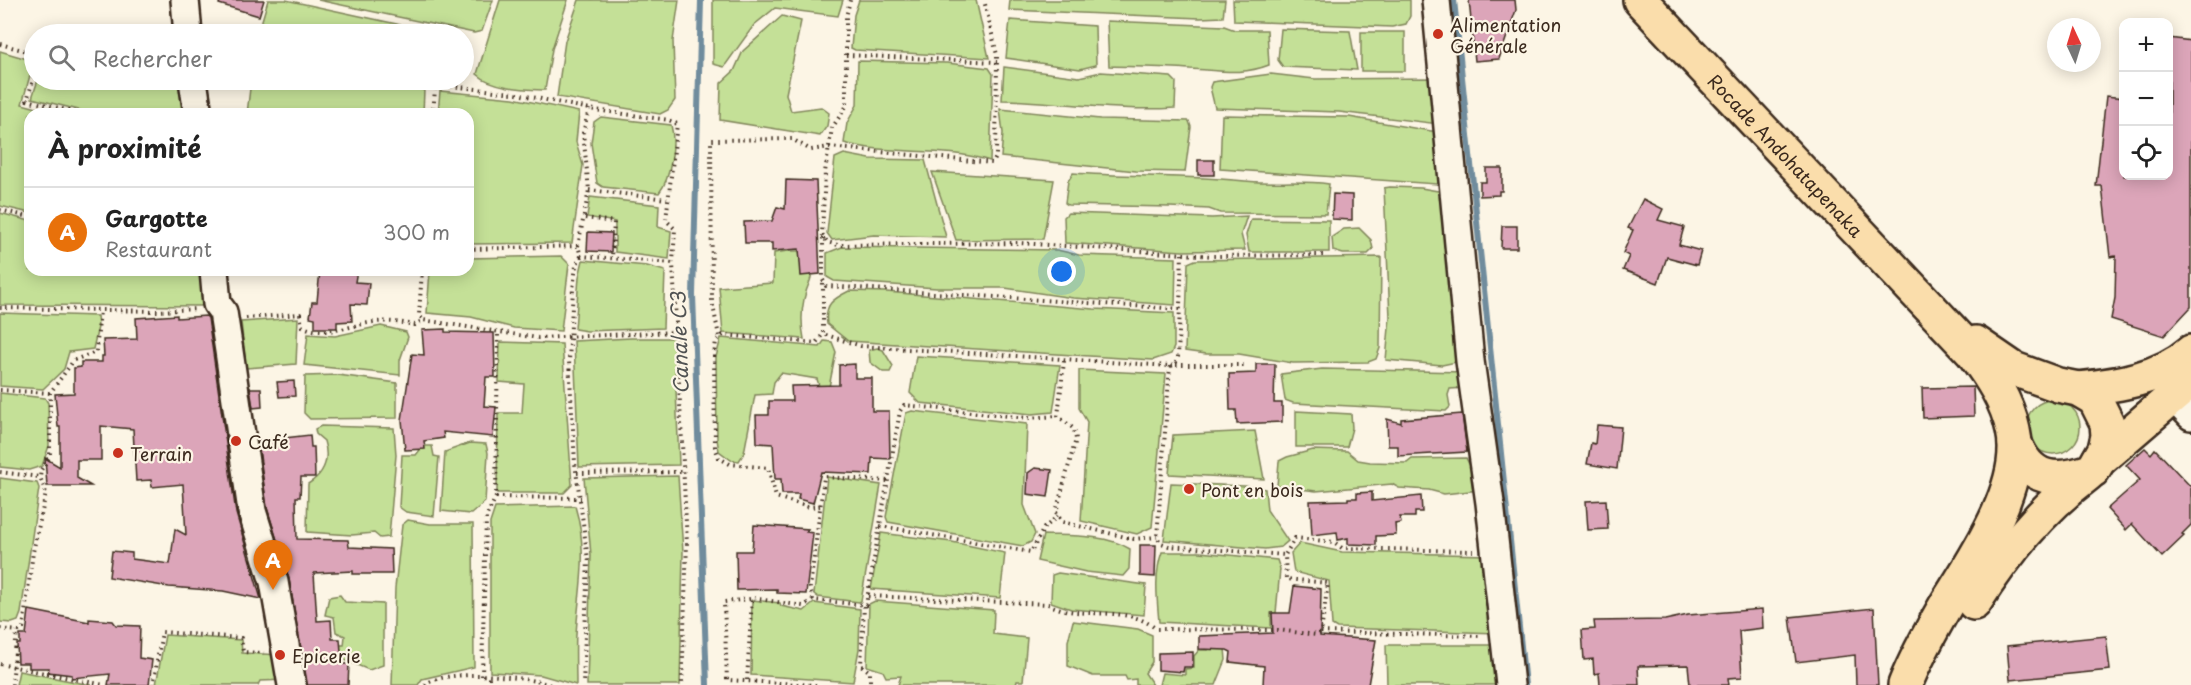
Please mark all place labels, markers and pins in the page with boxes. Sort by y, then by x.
place label: Alimentation Générale [1450,11,1561,59]
marker: Alimentation Générale [1431,27,1445,41]
place label: Café [248,428,289,455]
marker: Café [229,434,243,448]
place label: Terrain [130,440,192,467]
marker: Terrain [111,446,125,460]
place label: Pont en bois [1201,476,1303,503]
marker: Pont en bois [1182,482,1196,496]
pin: A [254,540,292,590]
place label: Epicerie [292,642,360,669]
marker: Epicerie [273,648,287,662]

